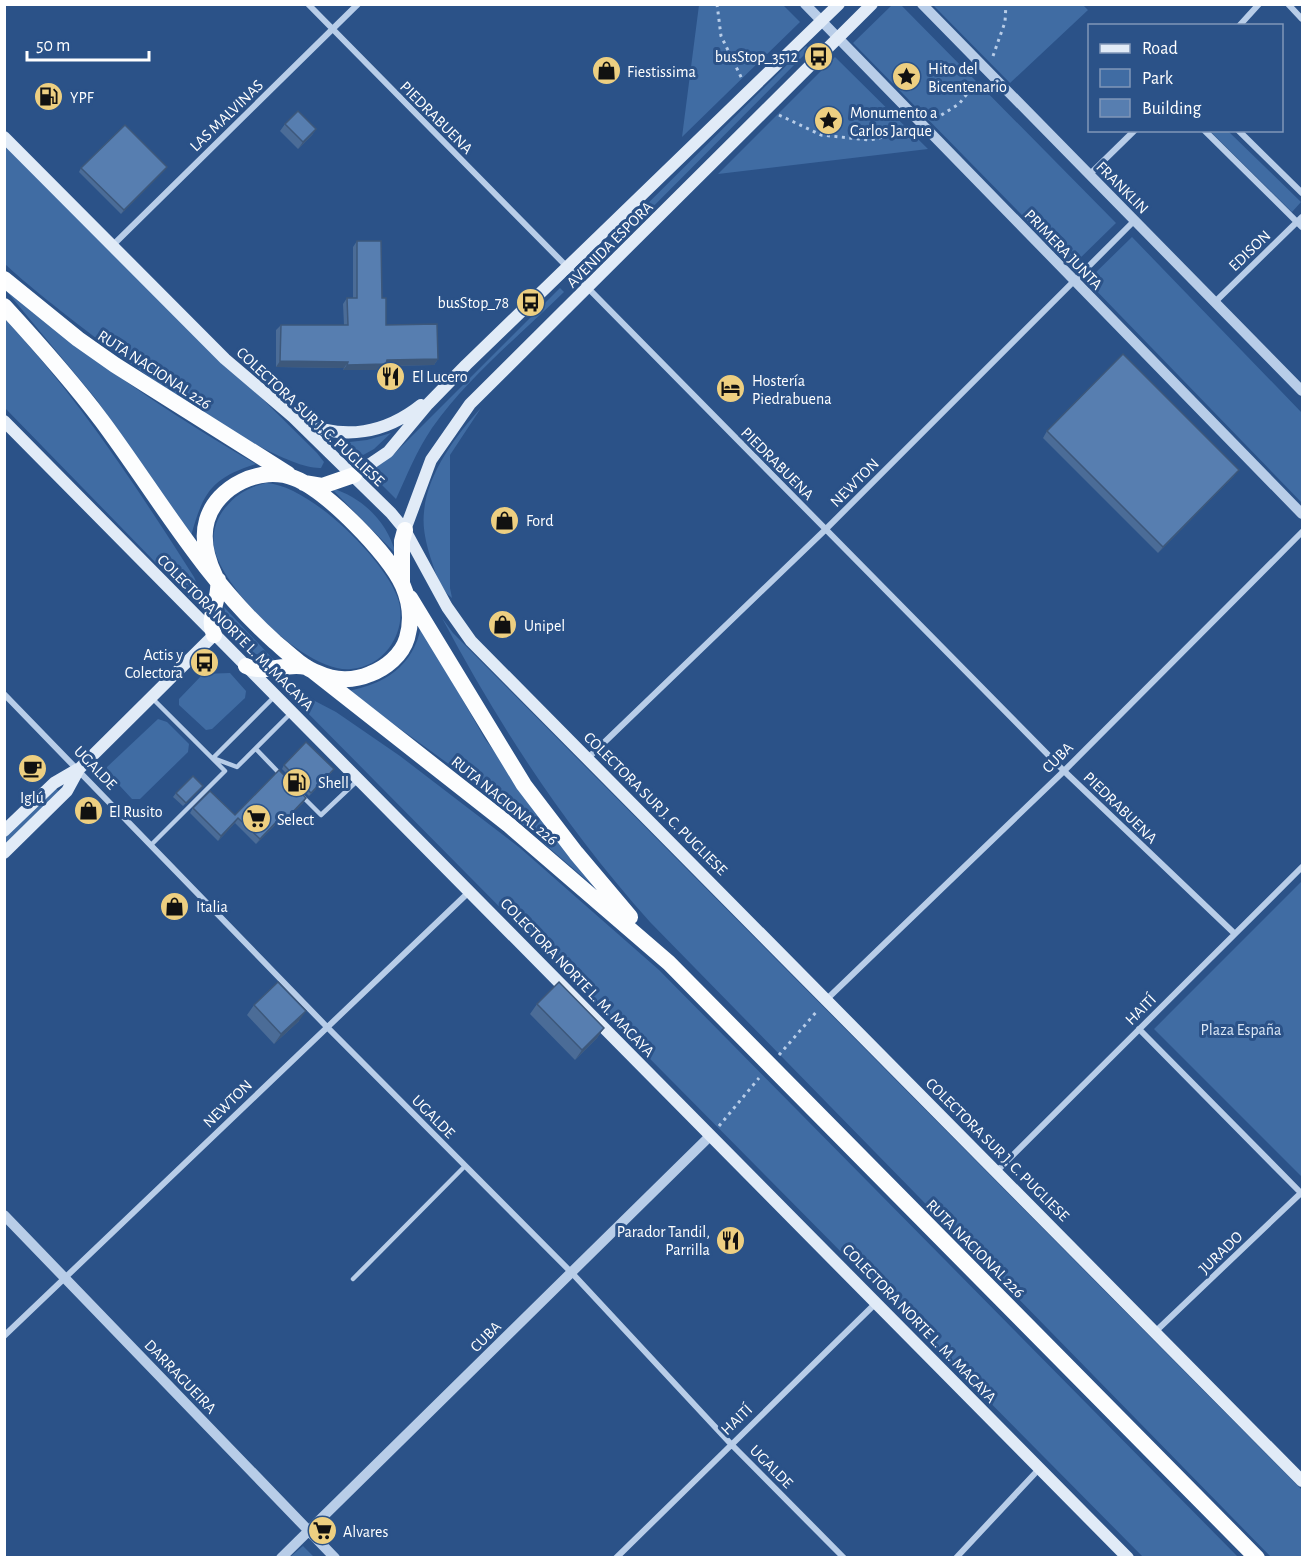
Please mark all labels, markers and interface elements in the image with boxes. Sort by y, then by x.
scale bar [27,24,148,62]
legend [1088,24,1283,132]
text: 50 m [36,37,70,55]
bus stop icon: busStop_3512 [803,40,835,72]
text: Road [1142,40,1178,58]
place label: busStop_3512 [715,49,798,65]
shop icon: Fiestissima [590,55,622,87]
place icon: Hito del Bicentenario [891,61,923,93]
place label: Hito del Bicentenario [928,61,1007,95]
place label: Fiestissima [627,64,696,80]
text: Park [1142,70,1174,88]
street label: LAS MALVINAS [187,77,266,154]
street label: PIEDRABUENA [397,78,476,157]
fuel station icon: YPF [33,81,65,113]
place label: YPF [70,90,95,106]
text: Building [1142,100,1202,118]
place icon: Monumento a Carlos Jarque [813,105,845,137]
place label: Monumento a Carlos Jarque [850,105,937,139]
street label: FRANKLIN [1093,158,1152,217]
street label: AVENIDA ESPORA [563,198,656,291]
street label: PRIMERA JUNTA [1021,207,1105,293]
street label: EDISON [1226,227,1274,274]
bus stop icon: busStop_78 [514,286,546,318]
place label: busStop_78 [438,295,509,311]
street label: RUTA NACIONAL 226 [95,327,214,412]
street label: COLECTORA SUR J. C. PUGLIESE [233,344,387,489]
restaurant icon: El Lucero [375,360,407,392]
place label: El Lucero [412,369,468,385]
hotel icon: Hostería Piedrabuena [715,373,747,405]
place label: Hostería Piedrabuena [752,373,832,407]
street label: PIEDRABUENA [738,424,817,503]
street label: NEWTON [827,455,882,510]
shop icon: Ford [489,504,521,536]
place label: Ford [526,513,554,529]
street label: COLECTORA NORTE L. M. MACAYA [154,552,316,714]
shop icon: Unipel [487,609,519,641]
place label: Unipel [524,618,565,634]
place label: Actis y Colectora [125,647,183,681]
bus stop icon: Actis y Colectora [188,647,220,679]
street label: COLECTORA SUR J. C. PUGLIESE [581,729,730,879]
street label: CUBA [1039,739,1076,776]
street label: UGALDE [71,743,120,793]
cafe icon: Iglú [16,753,48,785]
street label: RUTA NACIONAL 226 [448,753,560,848]
fuel station icon: Shell [281,766,313,798]
street label: PIEDRABUENA [1080,769,1160,847]
place label: Shell [318,775,349,791]
place label: Iglú [20,790,44,806]
shop icon: El Rusito [72,795,104,827]
supermarket icon: Select [240,803,272,835]
place label: El Rusito [109,804,163,820]
place label: Select [277,812,314,828]
shop icon: Italia [159,890,191,922]
street label: COLECTORA NORTE L. M. MACAYA [497,895,657,1060]
place label: Italia [196,899,228,915]
street label: HAITÍ [1121,989,1160,1028]
park label: Plaza España [1201,1022,1281,1038]
street label: COLECTORA SUR J. C. PUGLIESE [923,1075,1072,1225]
street label: NEWTON [200,1077,255,1131]
street label: UGALDE [409,1092,458,1142]
street label: RUTA NACIONAL 226 [923,1197,1027,1301]
place label: Parador Tandil, Parrilla [617,1224,710,1258]
restaurant icon: Parador Tandil, Parrilla [715,1224,747,1256]
street label: JURADO [1196,1228,1246,1277]
street label: COLECTORA NORTE L. M. MACAYA [839,1241,999,1406]
street label: CUBA [467,1318,504,1355]
street label: DARRAGUEIRA [141,1337,219,1417]
street label: HAITÍ [717,1399,756,1438]
street label: UGALDE [747,1442,796,1492]
supermarket icon: Alvares [306,1515,338,1547]
place label: Alvares [343,1524,388,1540]

